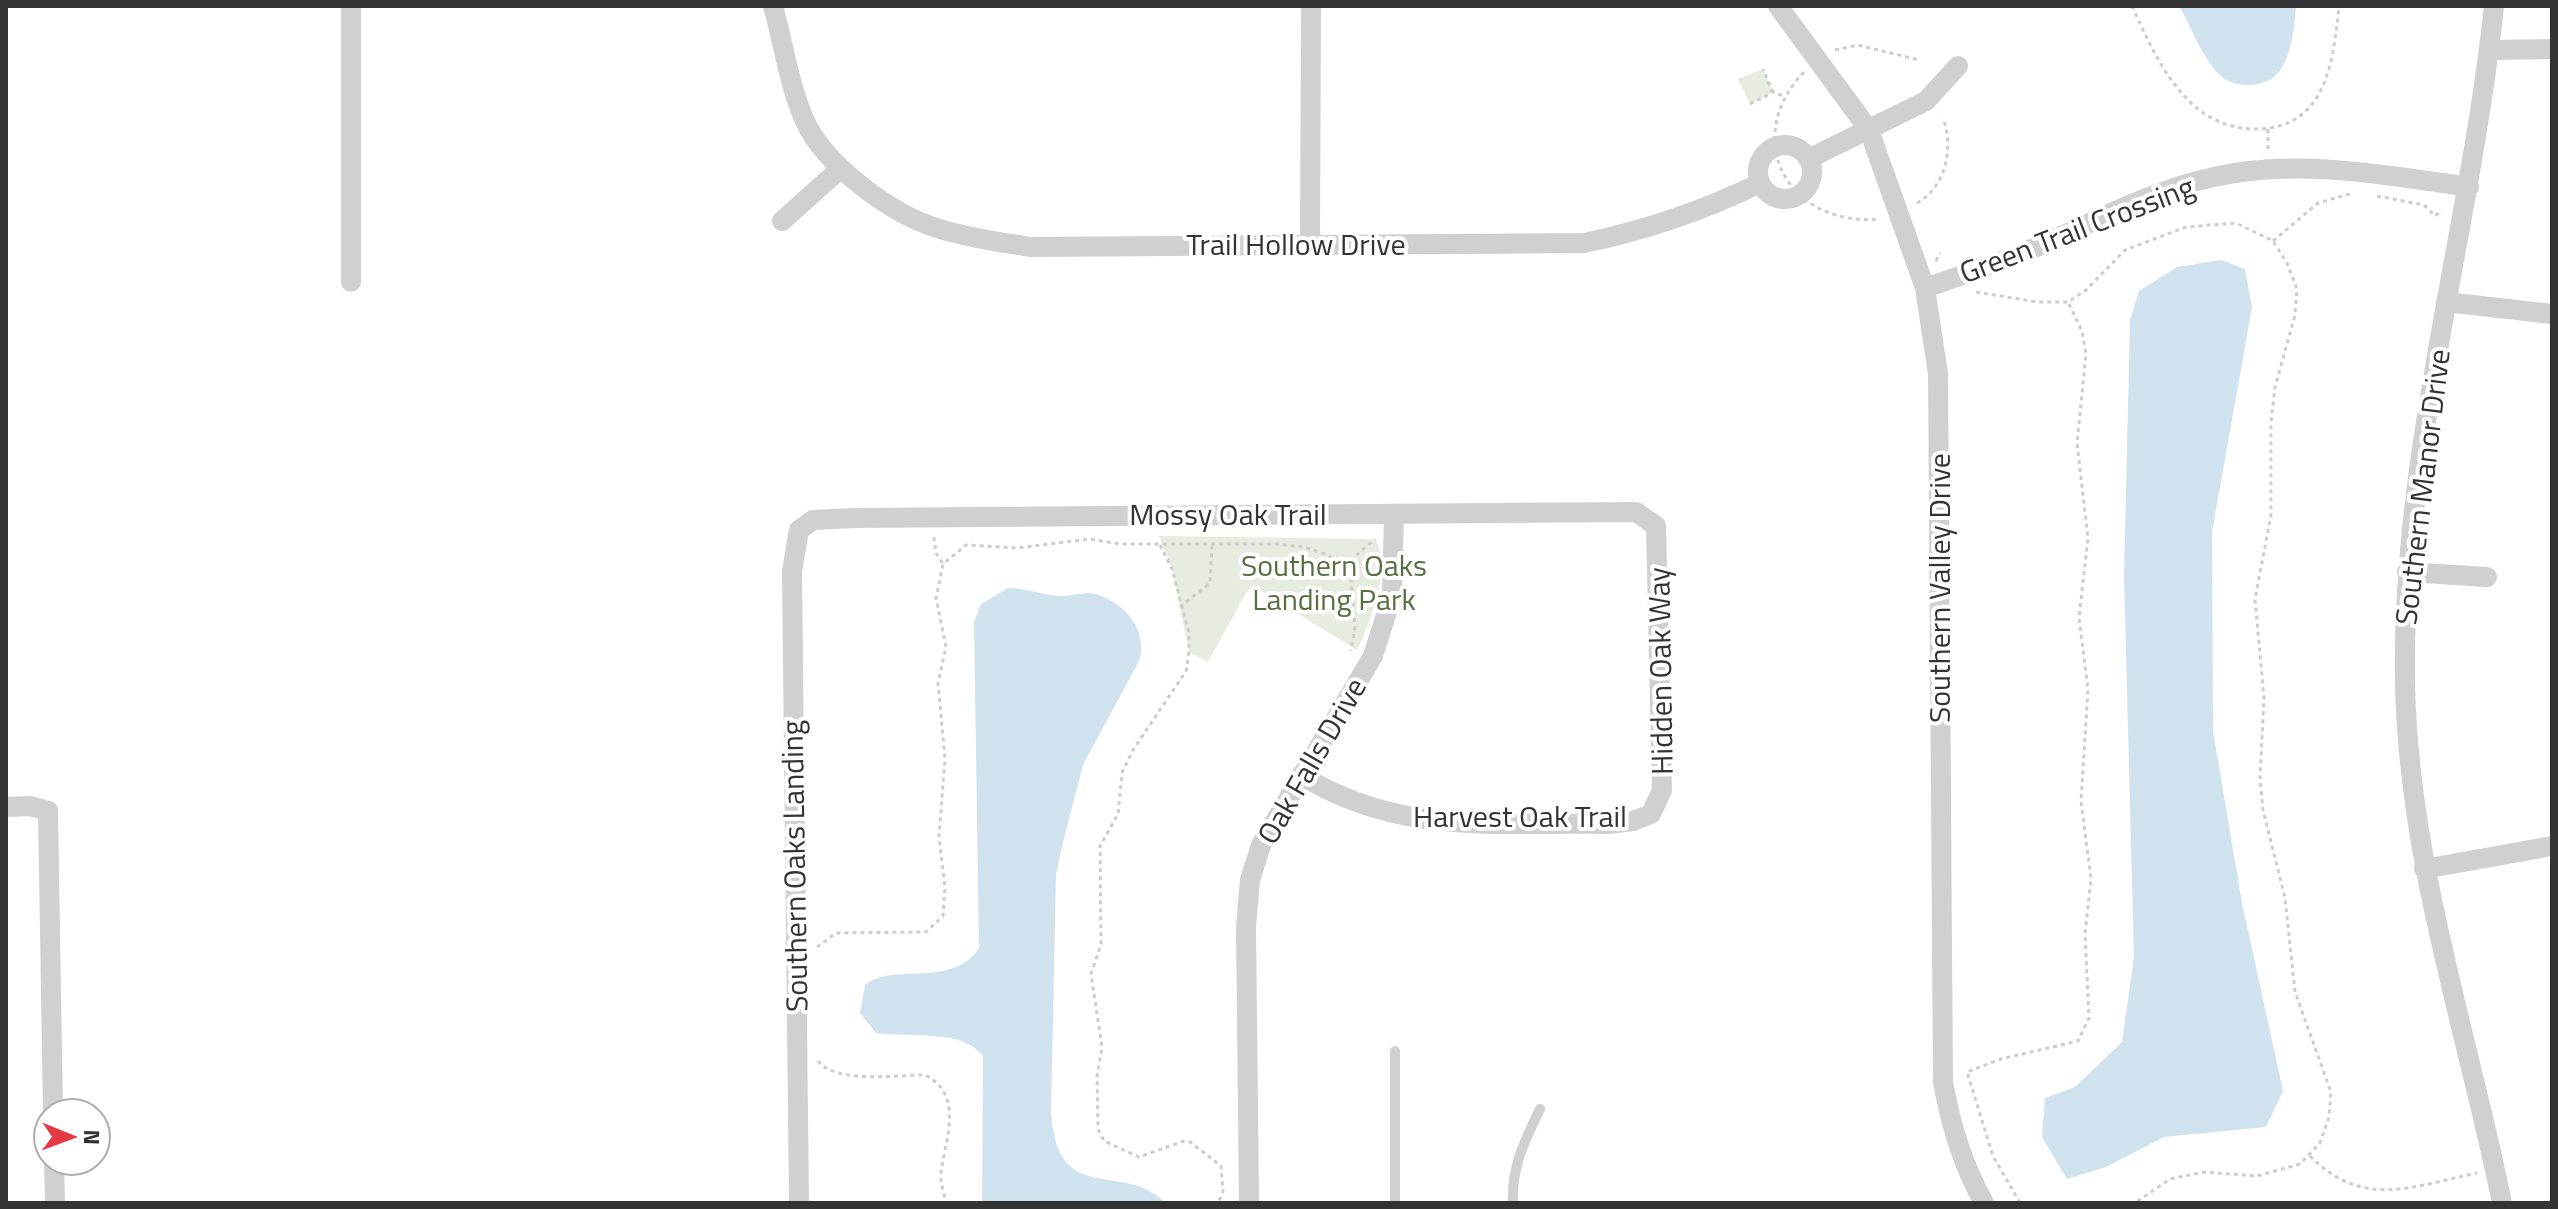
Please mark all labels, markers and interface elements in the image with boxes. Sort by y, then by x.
street label: Green Trail Crossing [1952,163,2201,295]
street label: Trail Hollow Drive [1186,221,1406,267]
street label: Southern Manor Drive [2382,346,2462,627]
street label: Southern Valley Drive [1916,453,1962,723]
street label: Mossy Oak Trail [1129,491,1327,537]
park label: Southern Oaks Landing Park [1241,542,1427,622]
street label: Hidden Oak Way [1635,567,1685,775]
street label: Oak Falls Drive [1245,669,1377,852]
street label: Southern Oaks Landing [768,720,820,1012]
street label: Harvest Oak Trail [1413,793,1627,839]
north arrow [32,1097,112,1177]
text: N [75,1129,109,1145]

